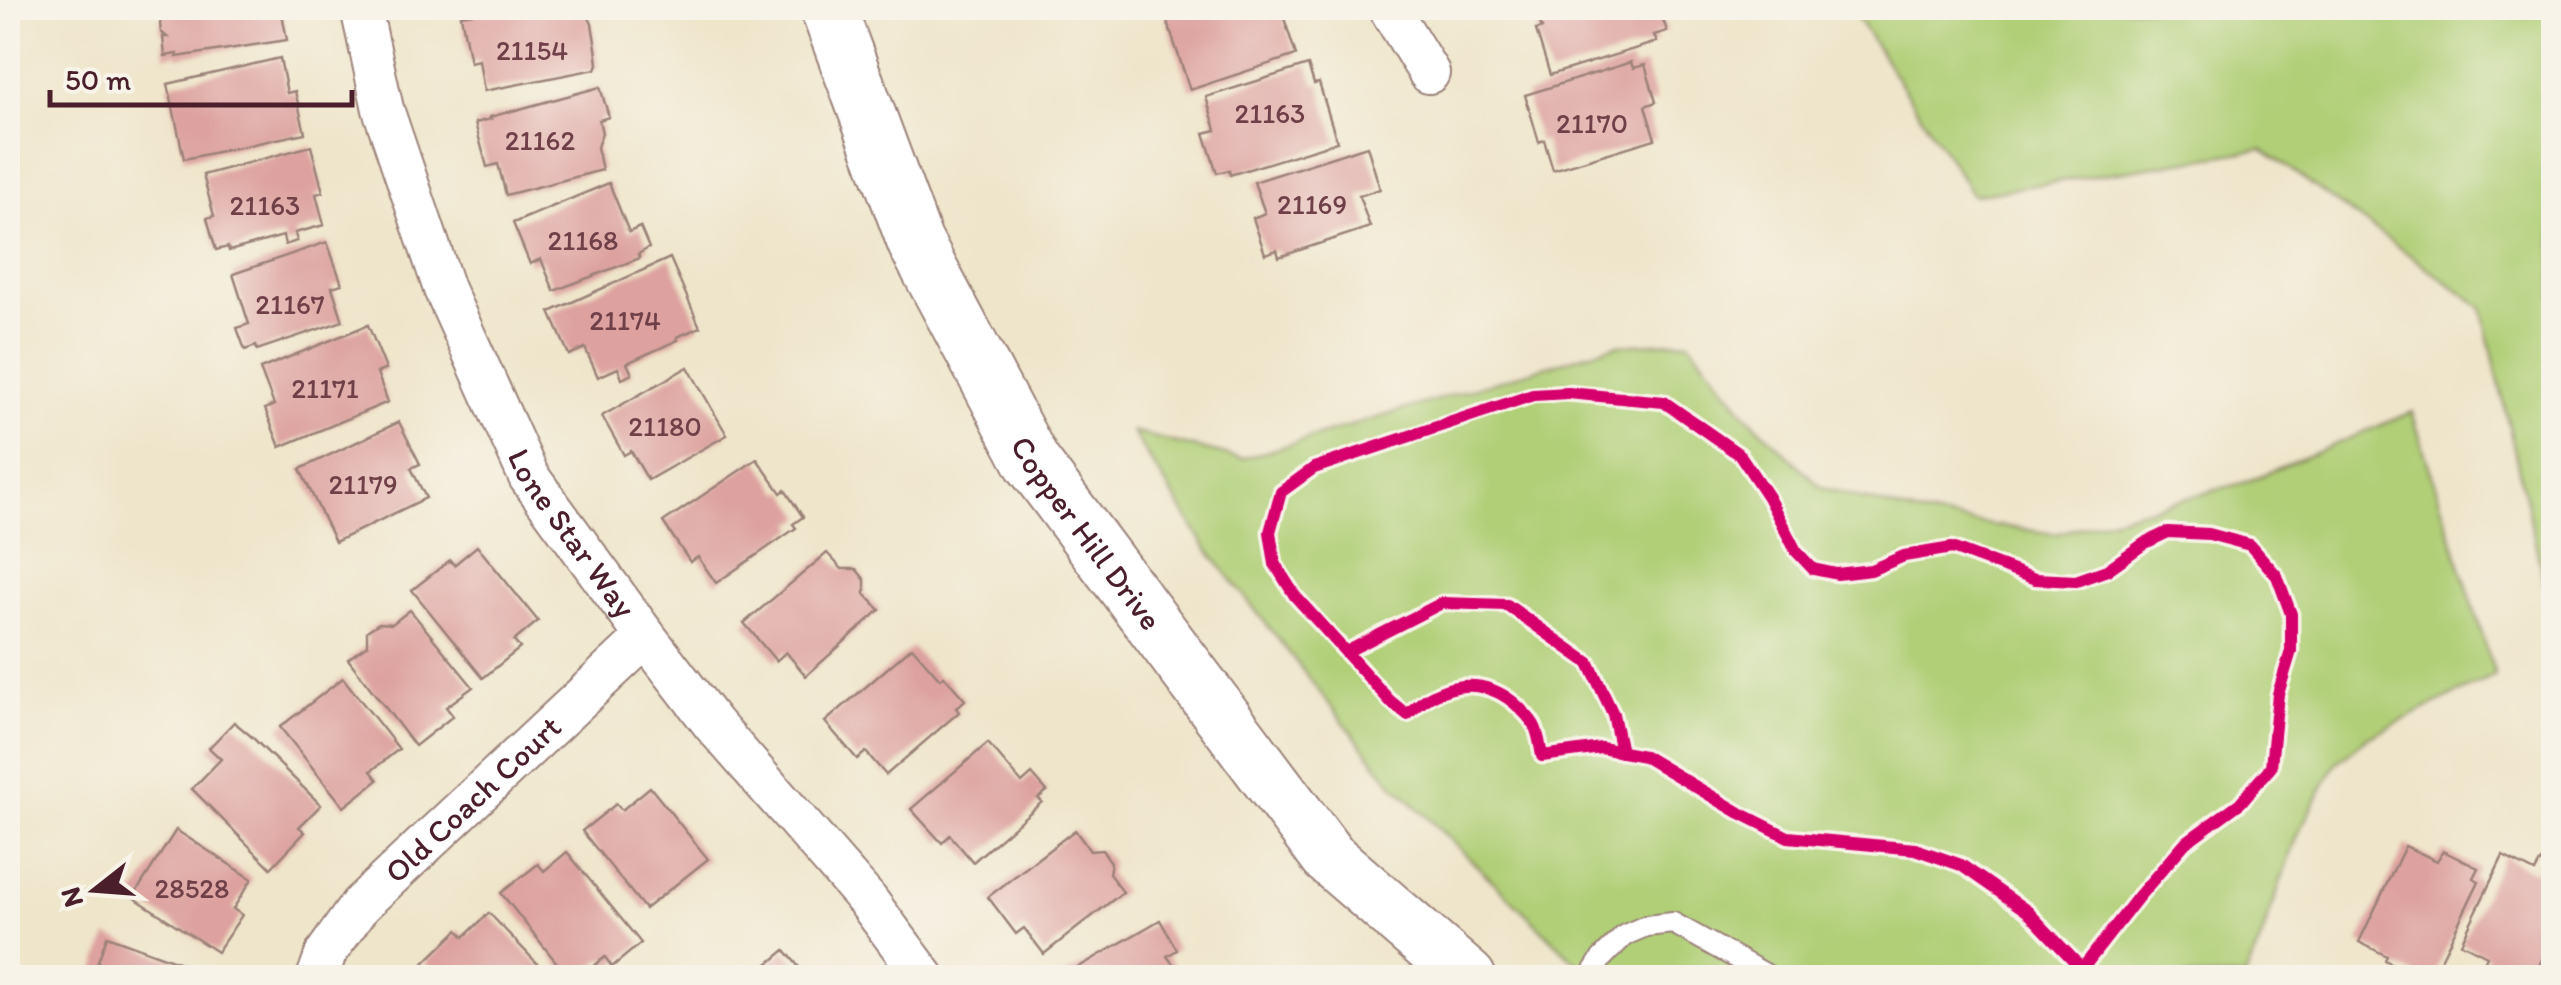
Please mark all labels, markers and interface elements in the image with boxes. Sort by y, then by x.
house number: 21154 [496,33,568,67]
scale bar [50,45,352,107]
text: 50 m [65,61,131,98]
house number: 21163 [1235,96,1305,130]
house number: 21170 [1556,106,1628,140]
house number: 21162 [505,123,575,157]
house number: 21169 [1277,187,1347,221]
house number: 21163 [230,188,300,222]
house number: 21168 [548,223,618,257]
house number: 21167 [255,287,325,321]
house number: 21174 [589,303,661,337]
house number: 21171 [291,371,359,405]
house number: 21180 [628,409,702,443]
street label: Copper Hill Drive [1003,430,1170,637]
street label: Lone Star Way [500,443,644,625]
house number: 21179 [328,467,398,501]
street label: Old Coach Court [377,708,569,891]
north arrow [45,840,145,940]
house number: 28528 [155,871,229,905]
text: N [52,883,90,911]

